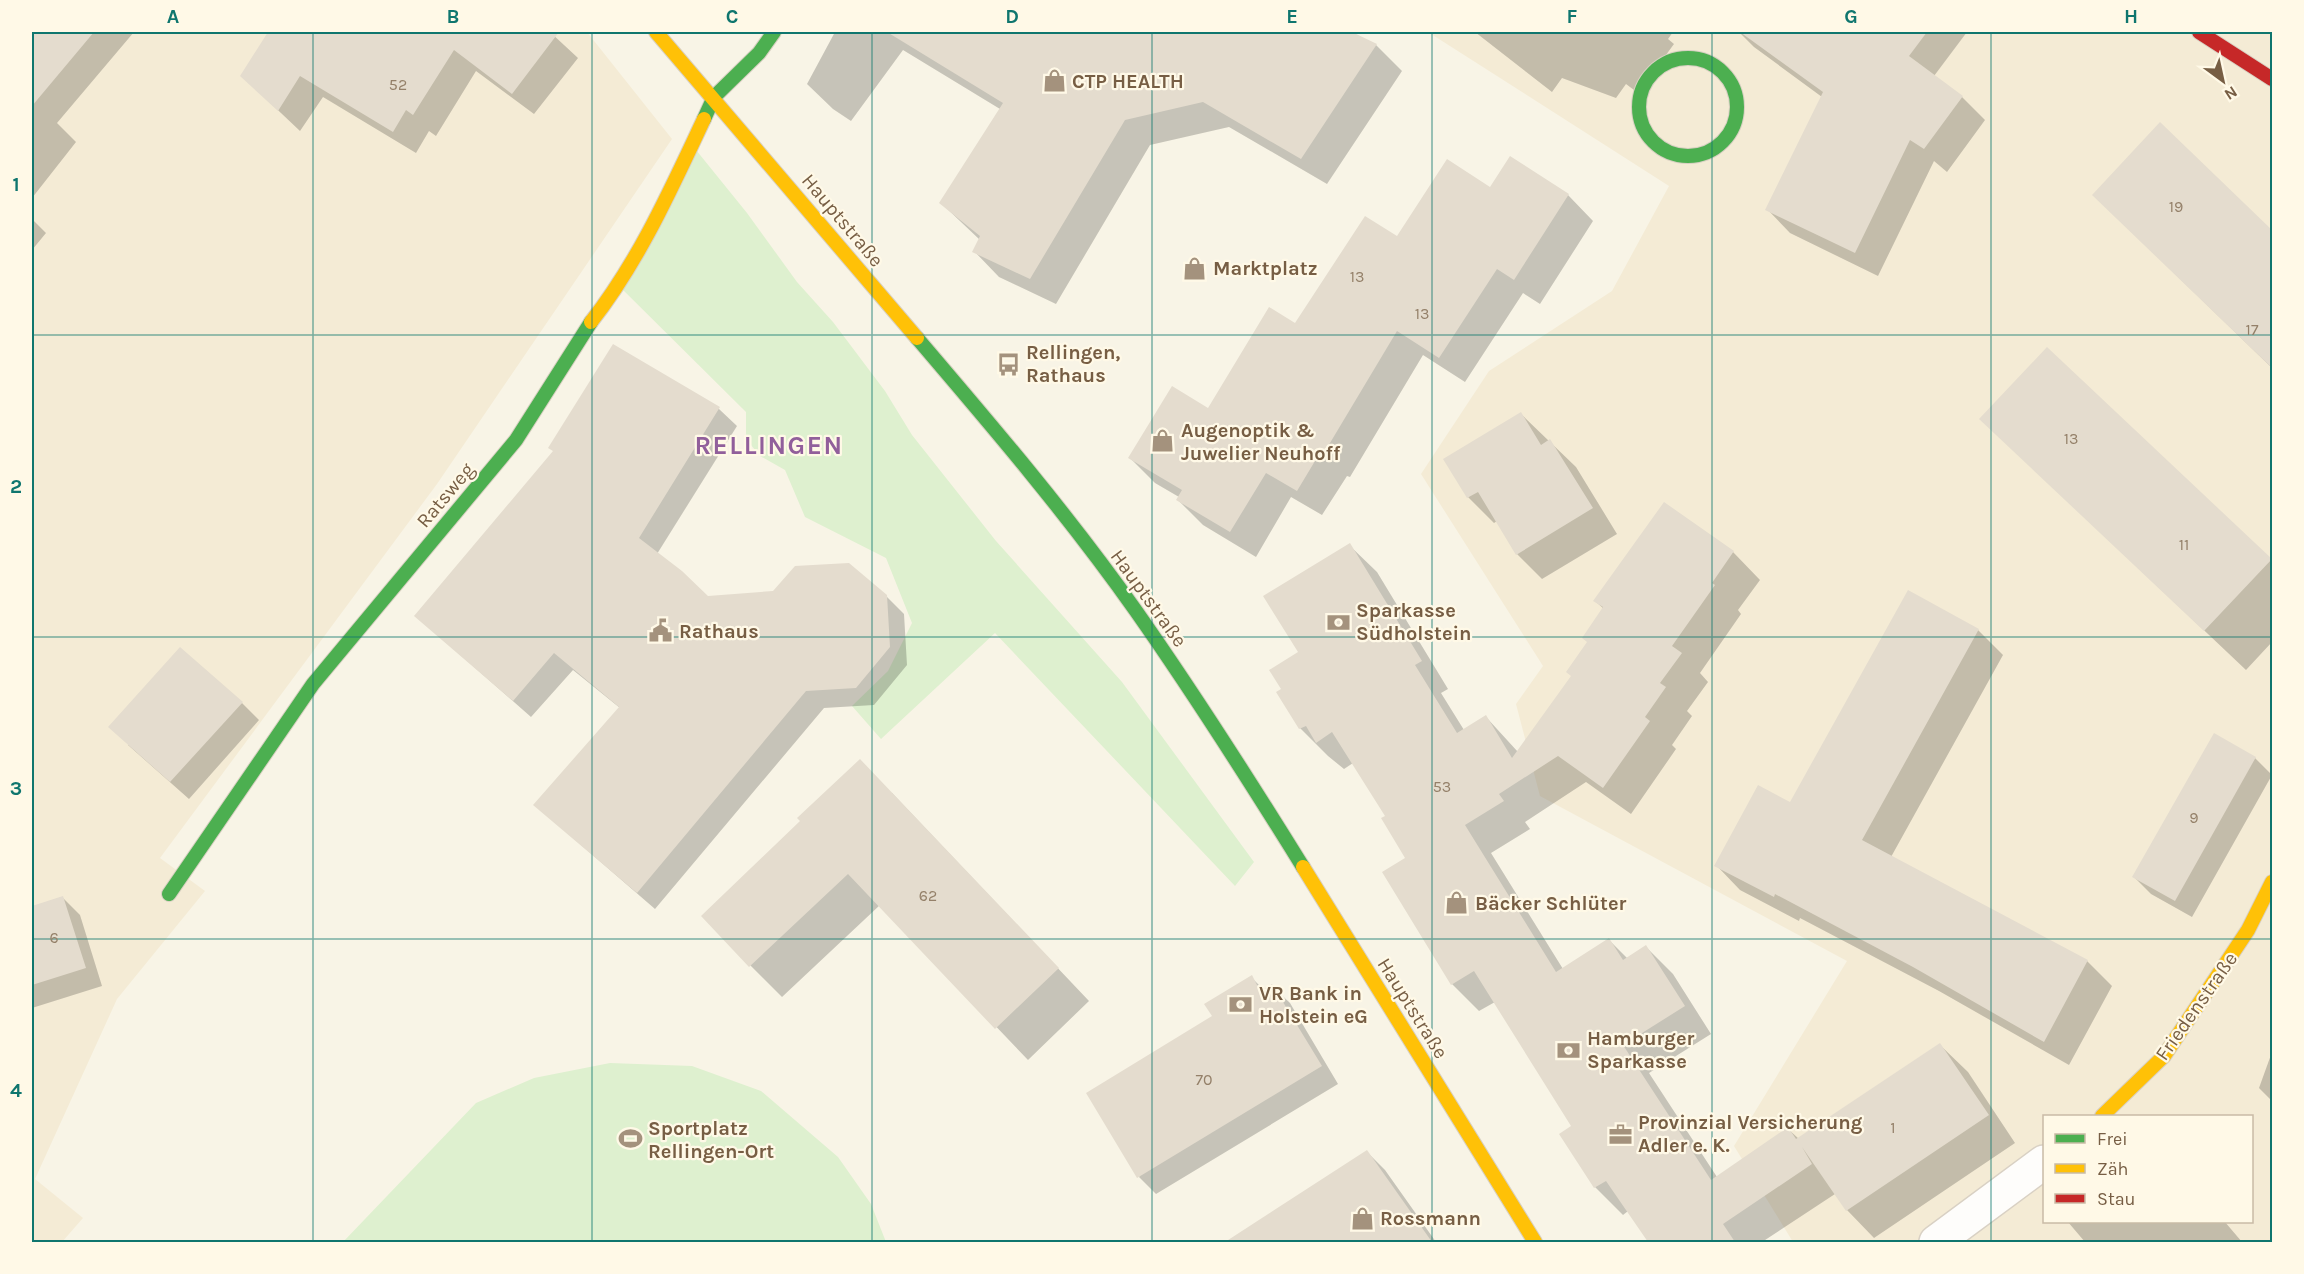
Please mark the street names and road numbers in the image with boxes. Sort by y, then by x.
street label: Hauptstraße [797,169,888,272]
street label: Ratsweg [412,458,479,532]
street label: Hauptstraße [1106,545,1192,651]
street label: Friedenstraße [2151,948,2242,1065]
street label: Hauptstraße [1372,954,1453,1063]

